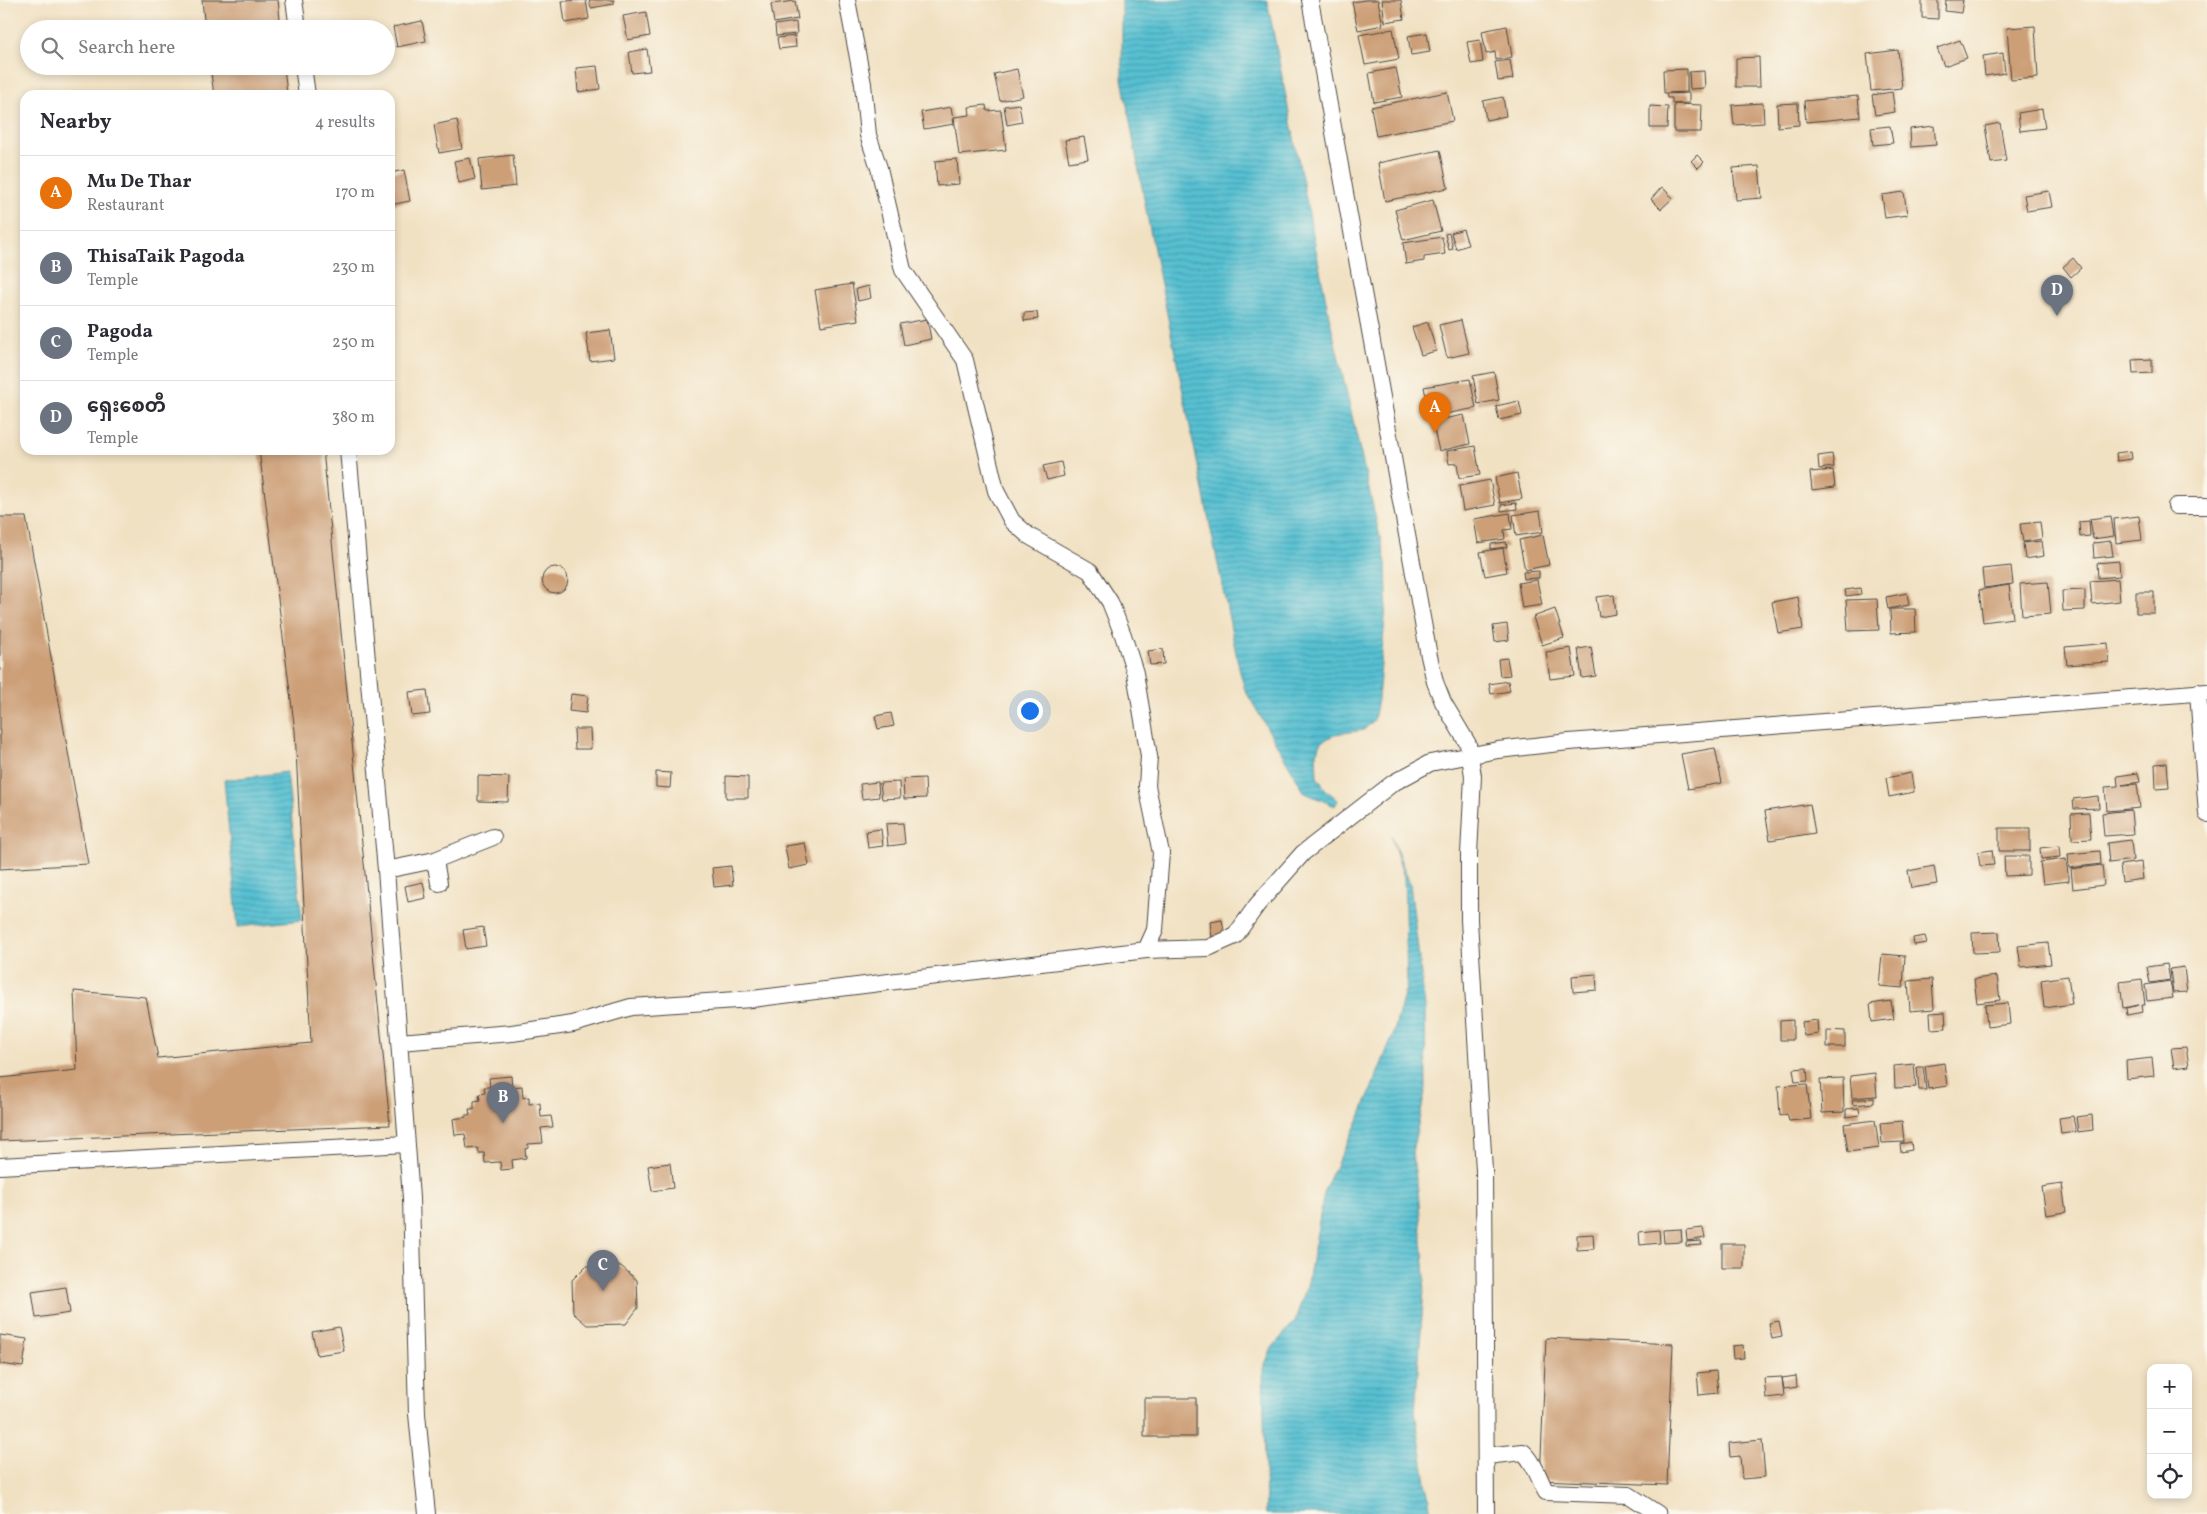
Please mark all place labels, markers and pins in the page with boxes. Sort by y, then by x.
pin: D [2041,275,2073,316]
pin: A [1419,392,1451,433]
pin: B [487,1082,519,1123]
pin: C [587,1250,619,1291]

